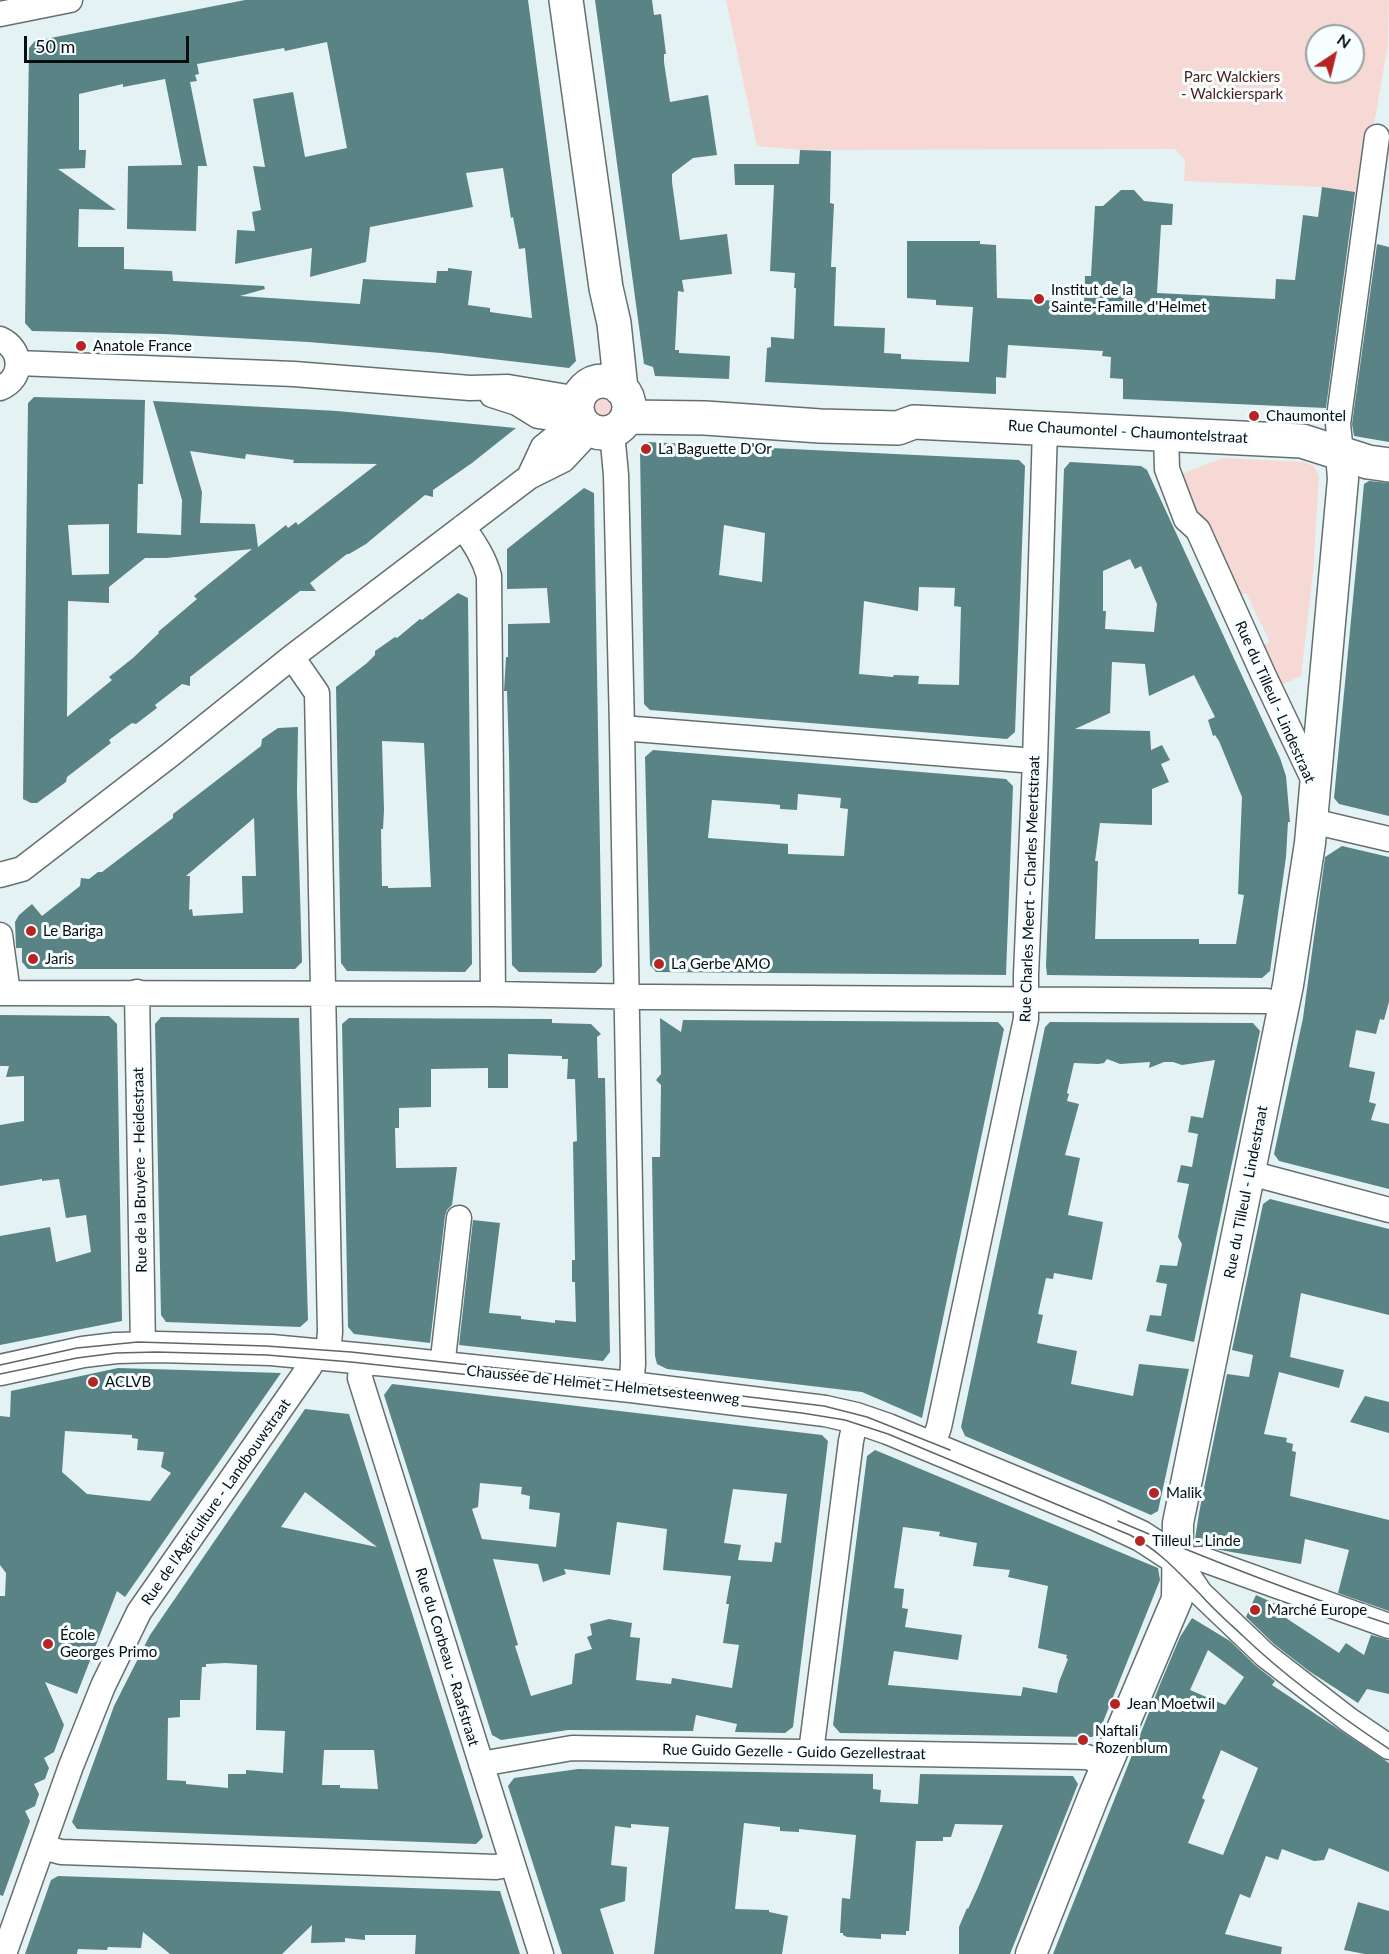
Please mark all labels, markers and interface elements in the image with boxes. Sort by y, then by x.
scale bar [27,24,192,62]
north arrow [1305,24,1365,84]
text: N [1334,29,1355,52]
text: 50 m [35,35,75,57]
park label: Parc Walckiers - Walckierspark [1181,68,1283,103]
place label: Institut de la Sainte-Famille d'Helmet [1051,281,1207,316]
marker: Institut de la Sainte-Famille d'Helmet [1032,292,1046,306]
place label: Anatole France [93,337,192,355]
marker: Anatole France [74,339,88,353]
place label: Chaumontel [1266,407,1346,425]
marker: Chaumontel [1247,409,1261,423]
street label: Rue Chaumontel - Chaumontelstraat [1008,417,1248,447]
place label: La Baguette D'Or [658,440,772,458]
marker: La Baguette D'Or [639,442,653,456]
street label: Rue du Tilleul - Lindestraat [1231,618,1319,786]
street label: Rue Charles Meert - Charles Meertstraat [1016,755,1044,1023]
place label: Le Bariga [43,922,103,940]
marker: Le Bariga [24,924,38,938]
place label: Jaris [45,950,74,968]
marker: Jaris [26,952,40,966]
place label: La Gerbe AMO [671,955,770,973]
marker: La Gerbe AMO [652,957,666,971]
street label: Rue de la Bruyère - Heidestraat [129,1067,151,1273]
street label: Rue du Tilleul - Lindestraat [1220,1104,1272,1280]
street label: Chaussée de Helmet - Helmetsesteenweg [465,1362,741,1408]
place label: ACLVB [105,1373,151,1391]
marker: ACLVB [86,1375,100,1389]
street label: Rue de l'Agriculture - Landbouwstraat [138,1395,294,1609]
place label: Malik [1166,1484,1202,1502]
marker: Malik [1147,1486,1161,1500]
place label: Tilleul - Linde [1152,1532,1241,1550]
marker: Tilleul - Linde [1133,1534,1147,1548]
street label: Rue du Corbeau - Raafstraat [411,1566,483,1748]
place label: Marché Europe [1267,1601,1367,1619]
marker: Marché Europe [1248,1603,1262,1617]
place label: École Georges Primo [60,1626,157,1661]
marker: École Georges Primo [41,1637,55,1651]
place label: Jean Moetwil [1127,1695,1215,1713]
marker: Jean Moetwil [1108,1697,1122,1711]
place label: Naftali Rozenblum [1095,1722,1168,1757]
marker: Naftali Rozenblum [1076,1733,1090,1747]
street label: Rue Guido Gezelle - Guido Gezellestraat [662,1741,926,1763]

